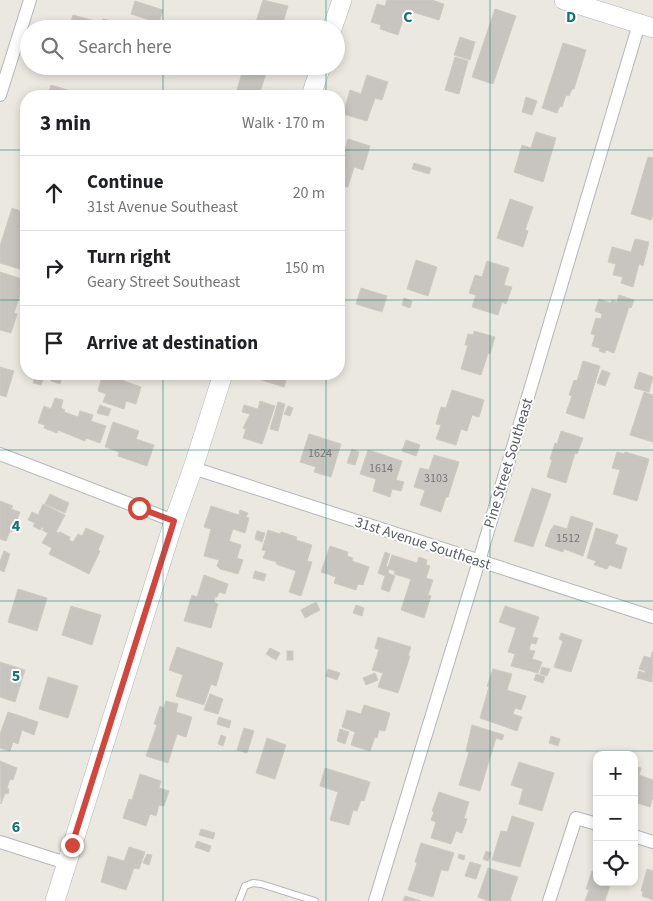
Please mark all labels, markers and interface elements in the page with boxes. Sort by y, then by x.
text: C [403,6,413,28]
text: D [566,6,576,28]
search box [20,20,345,75]
icon: search [38,34,66,62]
text: Search here [78,34,172,61]
text: 3 min [40,108,91,138]
text: Walk · 170 m [242,112,325,134]
text: Continue [87,169,164,196]
icon: ahead [40,179,68,207]
text: 20 m [293,182,325,204]
text: 31st Avenue Southeast [87,196,238,218]
text: Turn right [87,244,171,271]
icon: right [40,254,68,282]
text: 150 m [285,257,325,279]
text: Geary Street Southeast [87,271,240,293]
icon: arrive [40,329,68,357]
text: Arrive at destination [87,330,258,357]
street label: Pine Street Southeast [479,396,538,531]
house number: 1624 [308,445,332,462]
house number: 1614 [369,460,393,477]
house number: 3103 [424,470,448,487]
route start [128,497,151,520]
street label: 31st Avenue Southeast [352,512,493,575]
text: 4 [12,515,21,537]
house number: 1512 [556,530,580,547]
text: 5 [12,665,20,687]
map controls [593,751,638,886]
button: + [593,751,638,796]
button: − [593,796,638,841]
text: 6 [12,816,20,838]
route end [61,834,84,857]
button: locate [593,841,638,886]

